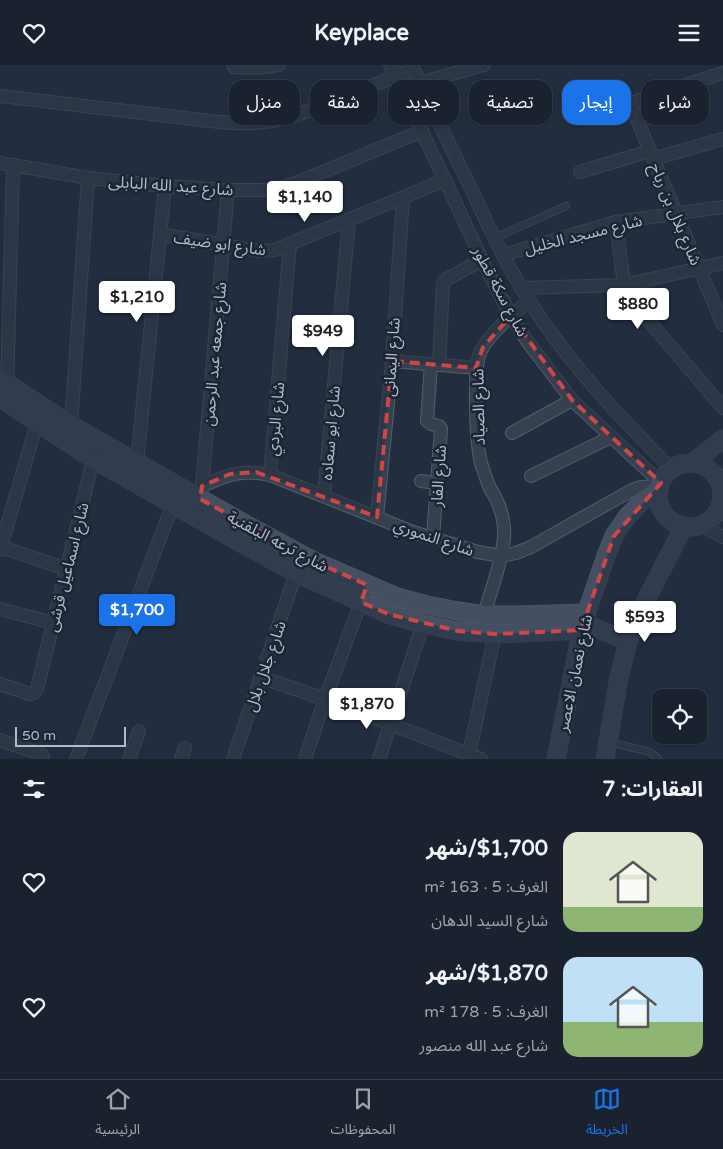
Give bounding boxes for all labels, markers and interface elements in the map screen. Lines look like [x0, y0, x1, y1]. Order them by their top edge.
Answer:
icon: heart [20, 19, 48, 47]
icon: menu [675, 19, 703, 47]
text: Keyplace [314, 20, 409, 46]
chip: منزل [229, 80, 300, 125]
chip: شقة [310, 80, 378, 125]
chip: جديد [388, 80, 459, 125]
chip: تصفية [469, 80, 552, 125]
chip: إيجار [562, 80, 631, 125]
chip: شراء [641, 80, 709, 125]
street label: شارع بلال بن رباح [643, 160, 706, 269]
street label: شارع عبد الله البابلى [108, 172, 234, 202]
pin: $1,140 [264, 181, 346, 223]
text: $1,140 [278, 187, 332, 207]
street label: شارع مسجد الخليل [522, 211, 645, 261]
street label: شارع ابو ضيف [172, 228, 267, 262]
street label: شارع سكة قطور [466, 242, 532, 341]
pin: $1,210 [96, 281, 178, 323]
street label: شارع جمعه عبد الرحمن [199, 281, 233, 427]
text: $1,210 [110, 287, 164, 307]
pin: $880 [608, 287, 668, 330]
text: $880 [618, 294, 658, 314]
pin: $949 [293, 315, 353, 357]
street label: شارع اليمانى [379, 317, 407, 397]
text: $949 [303, 321, 343, 341]
street label: شارع الصياد [468, 368, 492, 446]
street label: شارع البردي [263, 381, 291, 457]
street label: شارع ابو سعاده [317, 385, 347, 481]
street label: شارع الفار [427, 445, 453, 509]
street label: شارع اسماعيل قرشى [42, 500, 96, 635]
street label: شارع ترعه البلقنية [223, 507, 331, 579]
street label: شارع النموري [390, 515, 476, 563]
pin: $1,700 [96, 593, 178, 636]
text: $1,700 [110, 600, 164, 620]
pin: $593 [615, 601, 675, 643]
text: $593 [625, 607, 665, 627]
street label: شارع نعمان الاعصر [553, 613, 599, 735]
street label: شارع جلال بلال [241, 618, 293, 715]
pin: $1,870 [326, 687, 408, 730]
map controls [652, 689, 707, 744]
button: locate [652, 689, 707, 744]
text: $1,870 [340, 694, 394, 714]
scale bar [15, 724, 126, 747]
text: 50 m [22, 727, 56, 744]
icon: filters [20, 775, 48, 803]
text: العقارات: 7 [602, 777, 703, 802]
text: $1,700/شهر [426, 836, 548, 861]
icon: home [603, 852, 663, 912]
icon: heart [20, 868, 48, 896]
text: الغرف: 5 · 163 m² [424, 877, 548, 897]
text: شارع السيد الدهان [431, 911, 548, 931]
text: $1,870/شهر [426, 961, 548, 986]
icon: home [603, 977, 663, 1037]
icon: heart [20, 993, 48, 1021]
text: الغرف: 5 · 178 m² [424, 1002, 548, 1022]
text: شارع عبد الله منصور [419, 1036, 548, 1056]
tab: الرئيسية [95, 1085, 140, 1144]
tab: المحفوظات [331, 1085, 396, 1144]
tab: الخريطة [586, 1085, 628, 1144]

